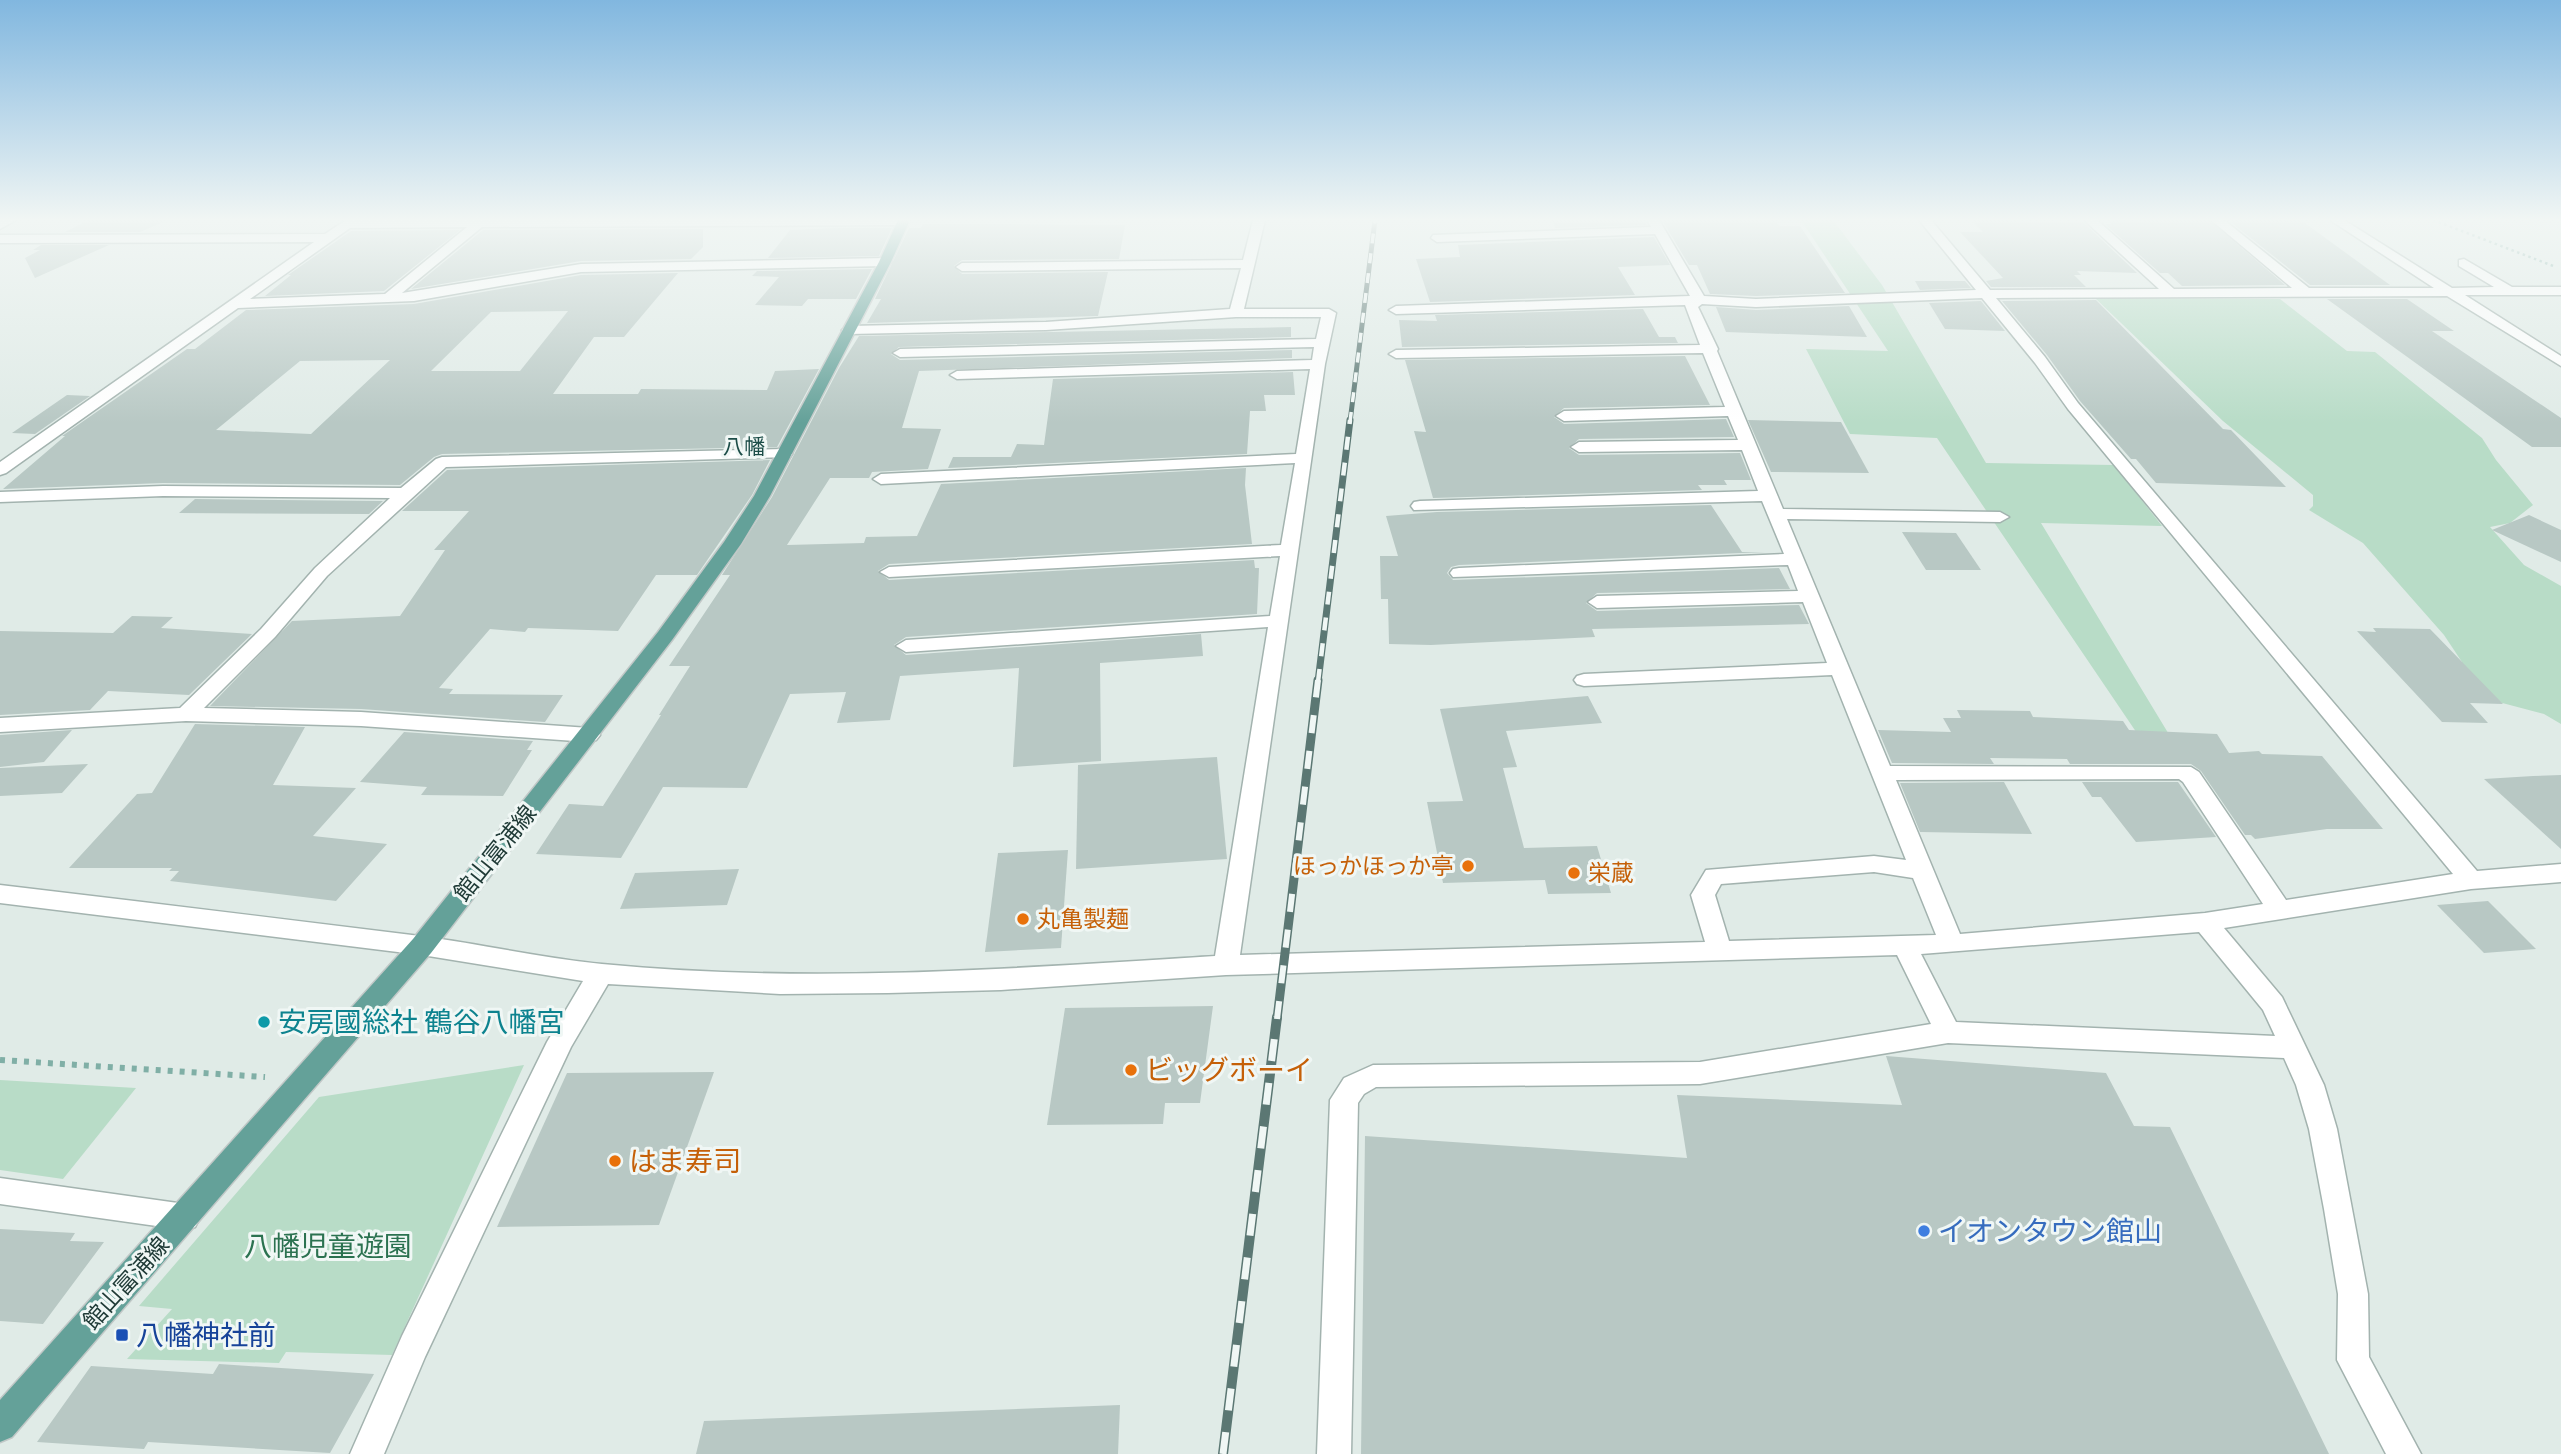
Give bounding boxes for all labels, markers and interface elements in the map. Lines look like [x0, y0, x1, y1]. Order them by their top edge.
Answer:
district label: 八幡 [723, 432, 765, 460]
street label: 館山富浦線 [446, 798, 542, 906]
place label: ほっかほっか亭 [1293, 850, 1454, 880]
place label: 栄蔵 [1588, 857, 1634, 887]
marker: ほっかほっか亭 [1460, 858, 1476, 874]
marker: 栄蔵 [1566, 865, 1582, 881]
place label: 丸亀製麺 [1037, 903, 1129, 933]
marker: 丸亀製麺 [1015, 911, 1031, 927]
place label: 安房國総社 鶴谷八幡宮 [278, 1003, 565, 1040]
marker: 安房國総社 鶴谷八幡宮 [256, 1014, 272, 1030]
place label: ビッグボーイ [1145, 1051, 1313, 1088]
marker: ビッグボーイ [1123, 1062, 1139, 1078]
place label: はま寿司 [629, 1142, 741, 1179]
marker: はま寿司 [607, 1153, 623, 1169]
place label: イオンタウン館山 [1938, 1212, 2162, 1249]
marker: イオンタウン館山 [1916, 1223, 1932, 1239]
park label: 八幡児童遊園 [244, 1227, 412, 1264]
street label: 館山富浦線 [76, 1230, 175, 1335]
place label: 八幡神社前 [136, 1316, 276, 1353]
marker: 八幡神社前 [114, 1327, 130, 1343]

